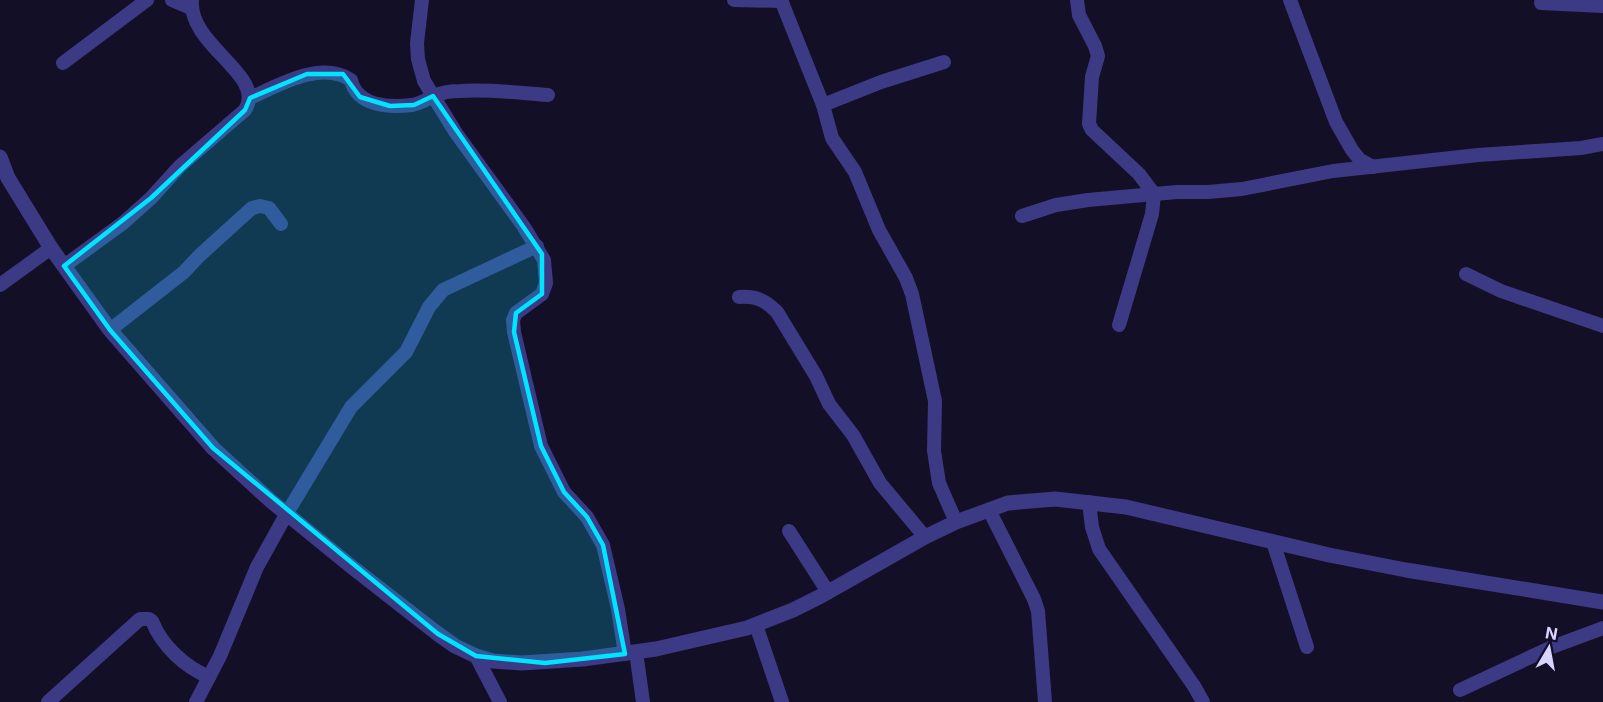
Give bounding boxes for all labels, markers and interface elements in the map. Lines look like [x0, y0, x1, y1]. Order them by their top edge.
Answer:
north arrow [1519, 618, 1579, 678]
text: N [1544, 622, 1559, 644]

